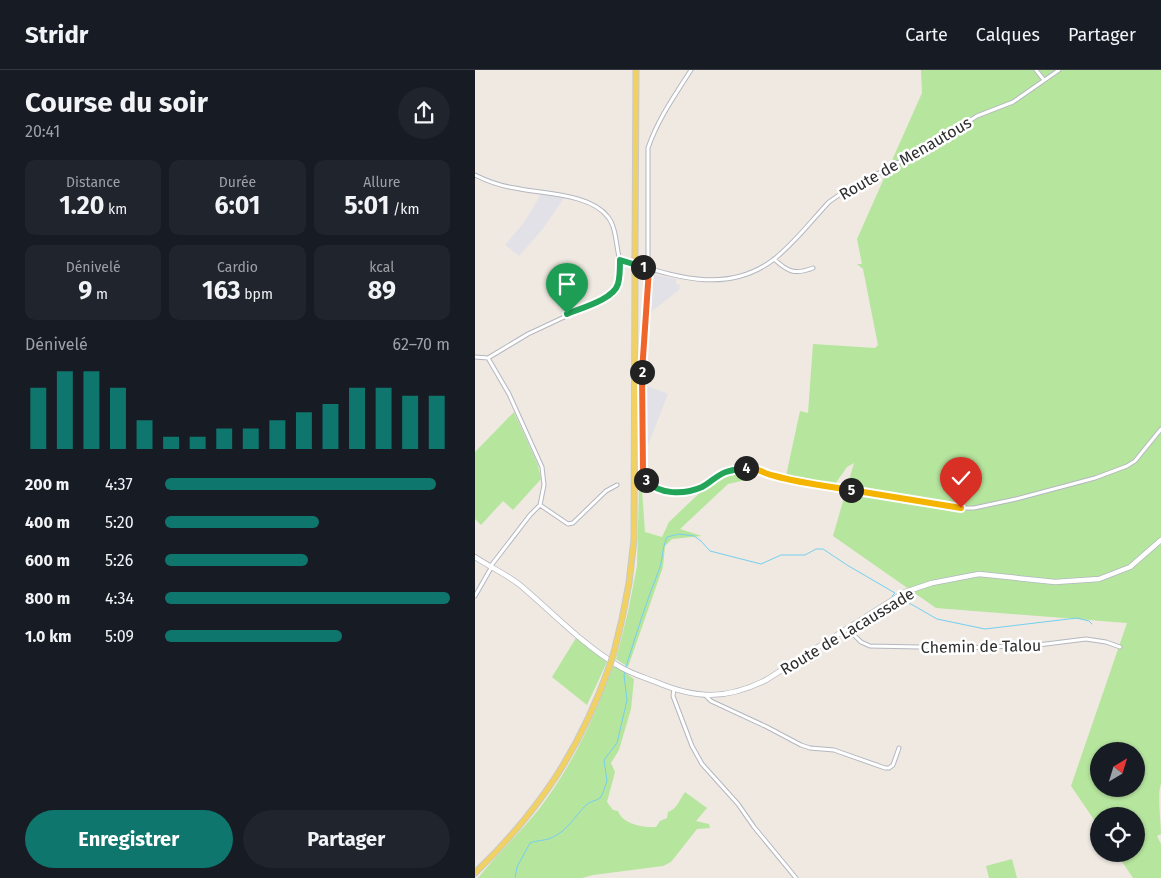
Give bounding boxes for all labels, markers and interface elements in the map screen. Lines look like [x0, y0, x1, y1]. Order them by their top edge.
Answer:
text: Stridr [25, 21, 88, 49]
text: Carte [905, 24, 948, 46]
text: Calques [976, 24, 1040, 46]
text: Partager [1068, 24, 1136, 46]
text: Course du soir [25, 86, 208, 119]
button: share [398, 87, 450, 139]
street label: Route de Menautous [836, 113, 975, 204]
text: 20:41 [25, 122, 60, 141]
text: Distance [66, 174, 120, 191]
text: Durée [219, 174, 256, 191]
text: Allure [363, 174, 400, 191]
text: 1.20 [59, 191, 104, 221]
text: 6:01 [215, 191, 260, 221]
text: 5:01 [344, 191, 389, 221]
text: km [104, 201, 127, 218]
text: /km [389, 201, 419, 218]
pin: 1 [631, 254, 655, 280]
text: Dénivelé [66, 259, 121, 276]
text: Cardio [217, 259, 258, 276]
text: kcal [369, 259, 394, 276]
text: 1 [640, 259, 647, 276]
pin [546, 263, 588, 314]
icon: arrive [553, 270, 581, 298]
text: 9 [78, 276, 92, 306]
text: 163 [202, 276, 241, 306]
text: 89 [368, 276, 396, 306]
text: m [92, 286, 108, 303]
text: bpm [241, 286, 273, 303]
text: Dénivelé [25, 335, 88, 354]
text: 62–70 m [393, 335, 450, 354]
pin: 2 [629, 360, 655, 384]
text: 2 [639, 364, 646, 381]
pin: 4 [733, 456, 759, 480]
pin [940, 457, 982, 508]
text: 4 [743, 460, 750, 477]
icon: check [947, 464, 975, 492]
pin: 3 [633, 468, 659, 492]
text: 3 [643, 472, 650, 489]
text: 200 m [25, 475, 69, 494]
text: 4:37 [105, 475, 133, 494]
pin: 5 [839, 478, 863, 502]
text: 5 [848, 482, 855, 499]
text: 400 m [25, 513, 70, 532]
text: 5:20 [105, 513, 134, 532]
text: 600 m [25, 551, 70, 570]
text: 5:26 [105, 551, 133, 570]
street label: Route de Lacaussade [777, 584, 918, 679]
text: 800 m [25, 589, 70, 608]
text: 4:34 [105, 589, 134, 608]
text: 1.0 km [25, 627, 72, 646]
text: 5:09 [105, 627, 134, 646]
street label: Chemin de Talou [921, 636, 1041, 657]
north arrow [1090, 742, 1145, 798]
map controls [1090, 742, 1145, 862]
button: locate [1090, 807, 1145, 862]
button: Enregistrer [25, 810, 233, 868]
button: Partager [243, 810, 450, 868]

